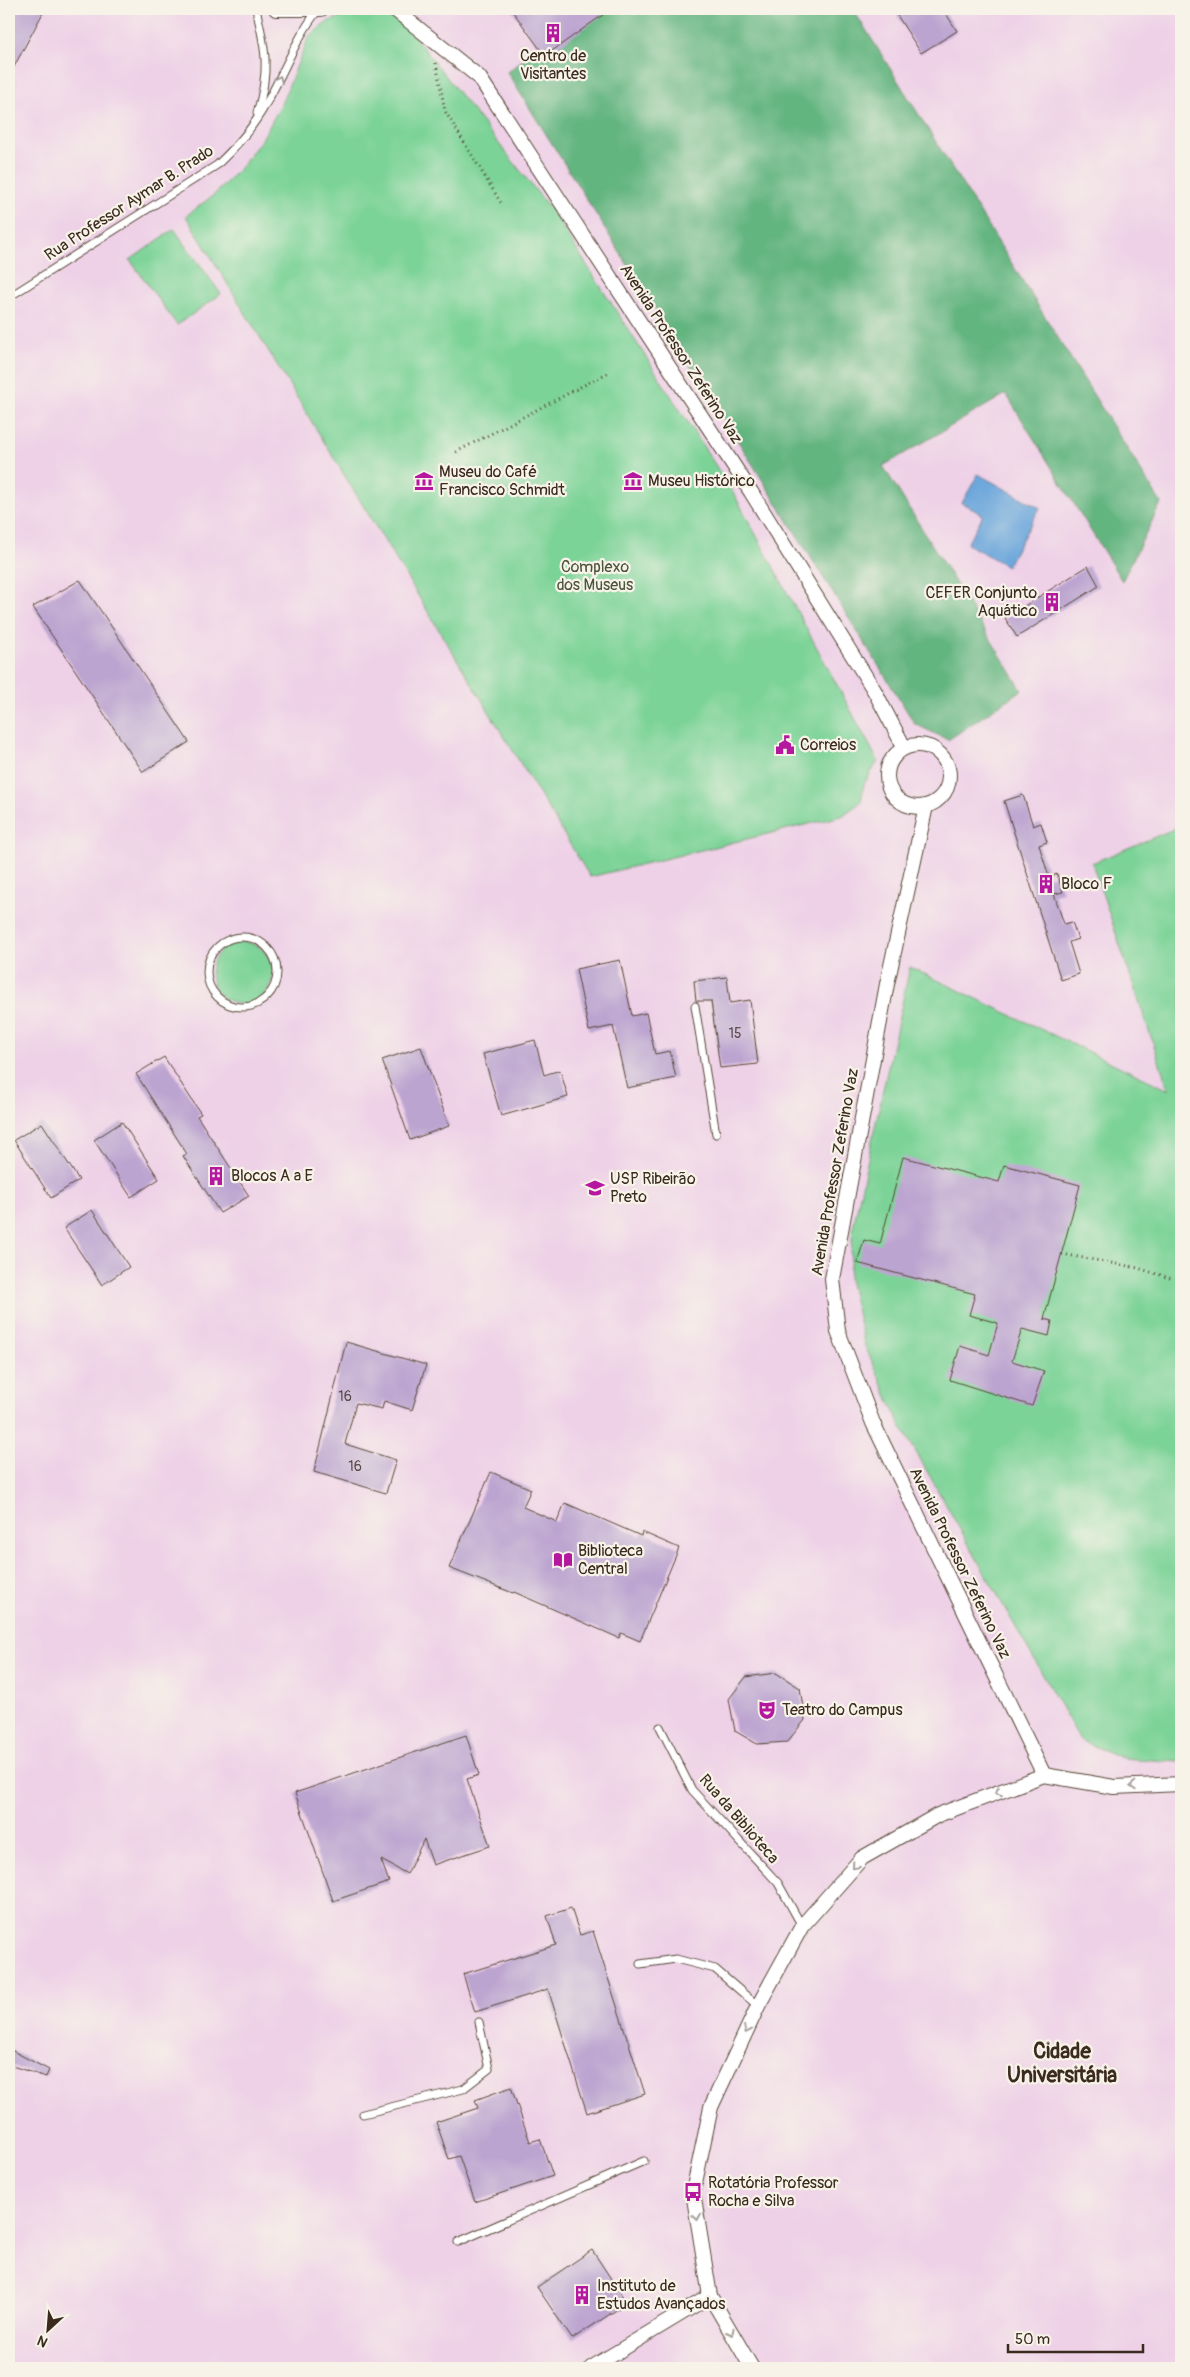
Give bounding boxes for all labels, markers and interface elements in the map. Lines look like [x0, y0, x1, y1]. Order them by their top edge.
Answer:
building icon: Centro de Visitantes [542, 22, 564, 44]
place label: Centro de Visitantes [520, 46, 586, 84]
one-way arrow [272, 75, 283, 84]
street label: Rua Professor Aymar B. Prado [41, 141, 218, 265]
street label: Avenida Professor Zeferino Vaz [615, 260, 747, 448]
place label: Museu do Café Francisco Schmidt [439, 462, 566, 500]
museum icon: Museu do Café Francisco Schmidt [413, 470, 435, 492]
museum icon: Museu Histórico [622, 470, 644, 492]
place label: Museu Histórico [648, 471, 755, 491]
park label: Complexo dos Museus [557, 557, 633, 595]
place label: CEFER Conjunto Aquático [925, 583, 1037, 621]
building icon: CEFER Conjunto Aquático [1041, 591, 1063, 613]
public building icon: Correios [774, 734, 796, 756]
place label: Correios [800, 735, 856, 755]
building icon: Bloco F [1035, 873, 1057, 895]
place label: Bloco F [1061, 874, 1113, 894]
house number: 15 [728, 1025, 742, 1042]
street label: Avenida Professor Zeferino Vaz [807, 1067, 863, 1277]
building icon: Blocos A a E [205, 1165, 227, 1187]
place label: Blocos A a E [231, 1166, 313, 1186]
place label: USP Ribeirão Preto [610, 1169, 696, 1207]
school or university icon: USP Ribeirão Preto [584, 1177, 606, 1199]
house number: 16 [338, 1388, 352, 1405]
house number: 16 [348, 1458, 362, 1475]
street label: Avenida Professor Zeferino Vaz [905, 1464, 1015, 1662]
place label: Biblioteca Central [578, 1541, 643, 1579]
library icon: Biblioteca Central [552, 1549, 574, 1571]
theatre icon: Teatro do Campus [756, 1699, 778, 1721]
place label: Teatro do Campus [782, 1700, 903, 1720]
street label: Rua da Biblioteca [695, 1770, 783, 1868]
one-way arrow [1128, 1781, 1136, 1792]
one-way arrow [994, 1786, 1003, 1796]
one-way arrow [851, 1860, 860, 1869]
one-way arrow [743, 2025, 753, 2034]
district label: Cidade Universitária [1007, 2038, 1117, 2089]
place label: Rotatória Professor Rocha e Silva [708, 2173, 839, 2211]
bus stop icon: Rotatória Professor Rocha e Silva [682, 2181, 704, 2203]
one-way arrow [692, 2213, 702, 2221]
place label: Instituto de Estudos Avançados [597, 2276, 725, 2314]
building icon: Instituto de Estudos Avançados [571, 2284, 593, 2306]
north arrow [22, 2304, 72, 2354]
scale bar [1008, 2322, 1142, 2354]
one-way arrow [724, 2327, 734, 2336]
text: 50 m [1015, 2330, 1050, 2349]
text: N [35, 2332, 51, 2351]

